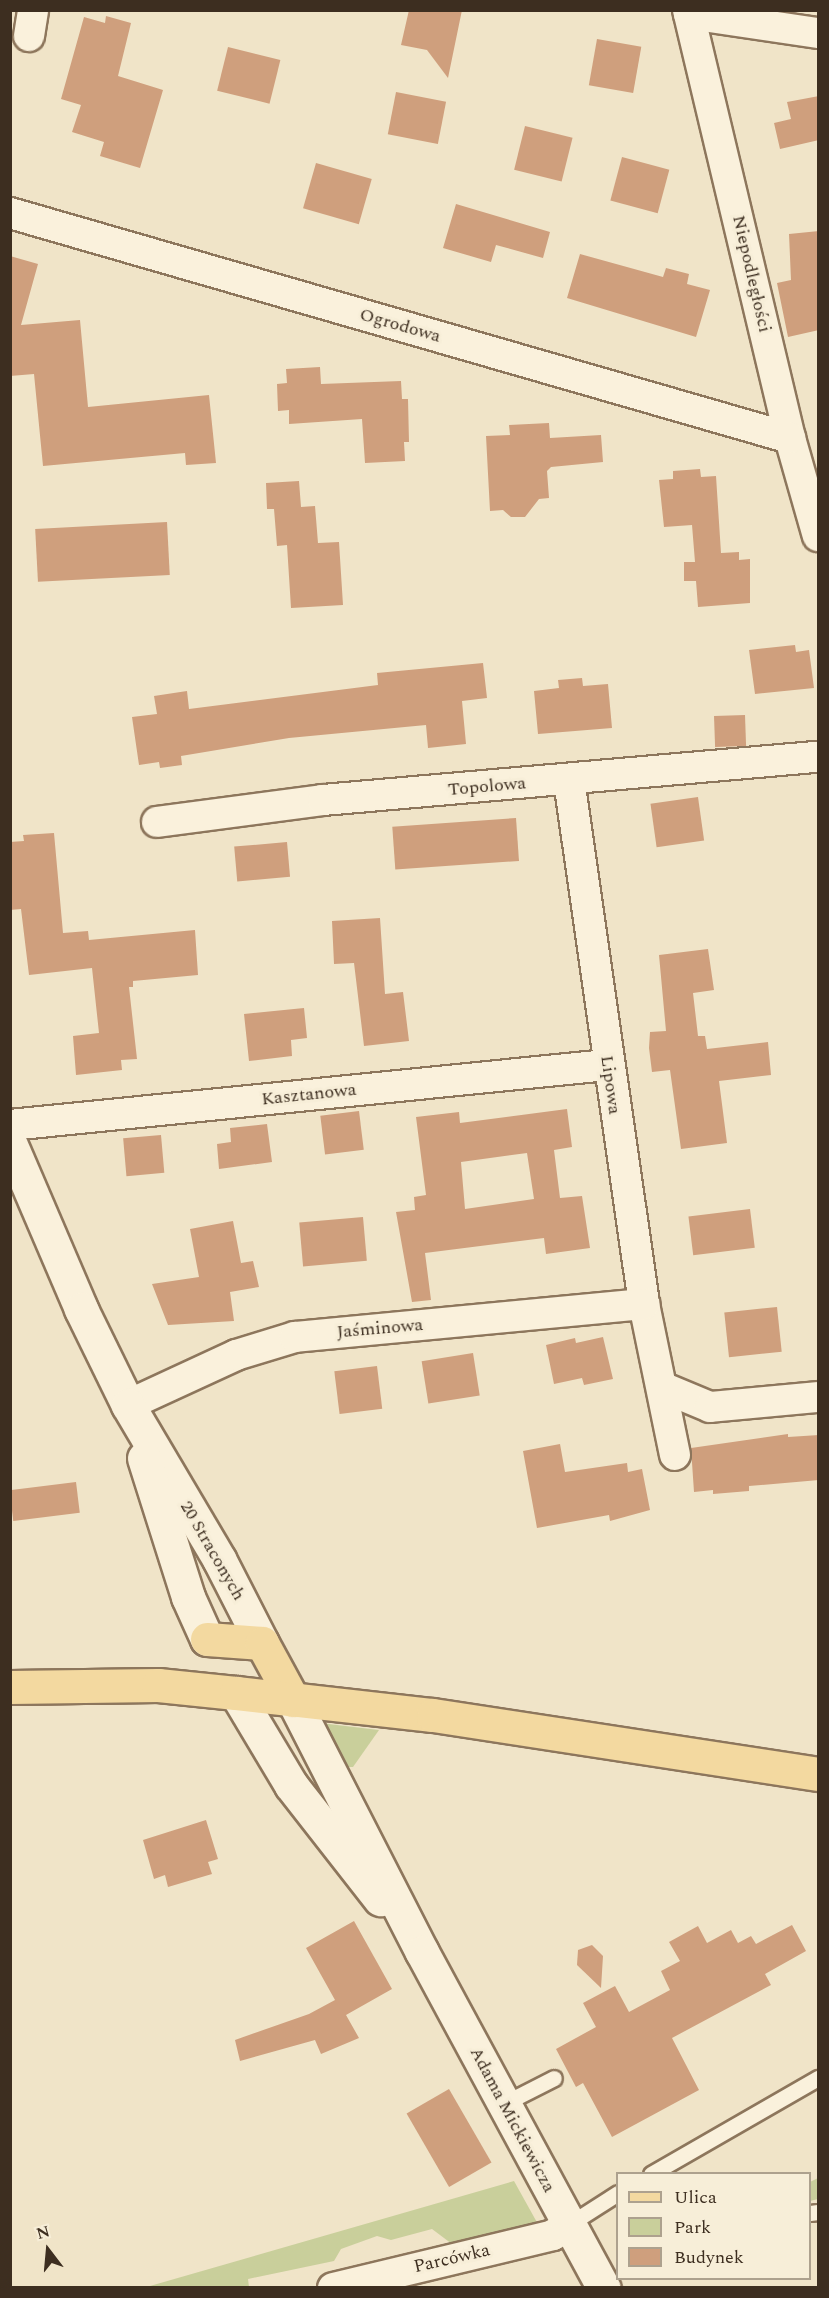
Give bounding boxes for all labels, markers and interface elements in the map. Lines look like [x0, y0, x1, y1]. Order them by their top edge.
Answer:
street label: Niepodległości [727, 213, 775, 335]
street label: Ogrodowa [357, 304, 443, 348]
street label: Topolowa [447, 773, 527, 801]
street label: Lipowa [595, 1054, 625, 1116]
street label: Kasztanowa [260, 1079, 358, 1111]
street label: Jaśminowa [336, 1314, 424, 1344]
street label: 20 Straconych [175, 1497, 249, 1605]
street label: Adama Mickiewicza [465, 2044, 559, 2196]
legend [616, 2172, 811, 2280]
text: Ulica [674, 2184, 717, 2211]
text: Park [674, 2214, 711, 2241]
text: N [33, 2219, 53, 2246]
north arrow [18, 2220, 78, 2280]
street label: Parcówka [412, 2240, 492, 2278]
text: Budynek [674, 2244, 744, 2271]

